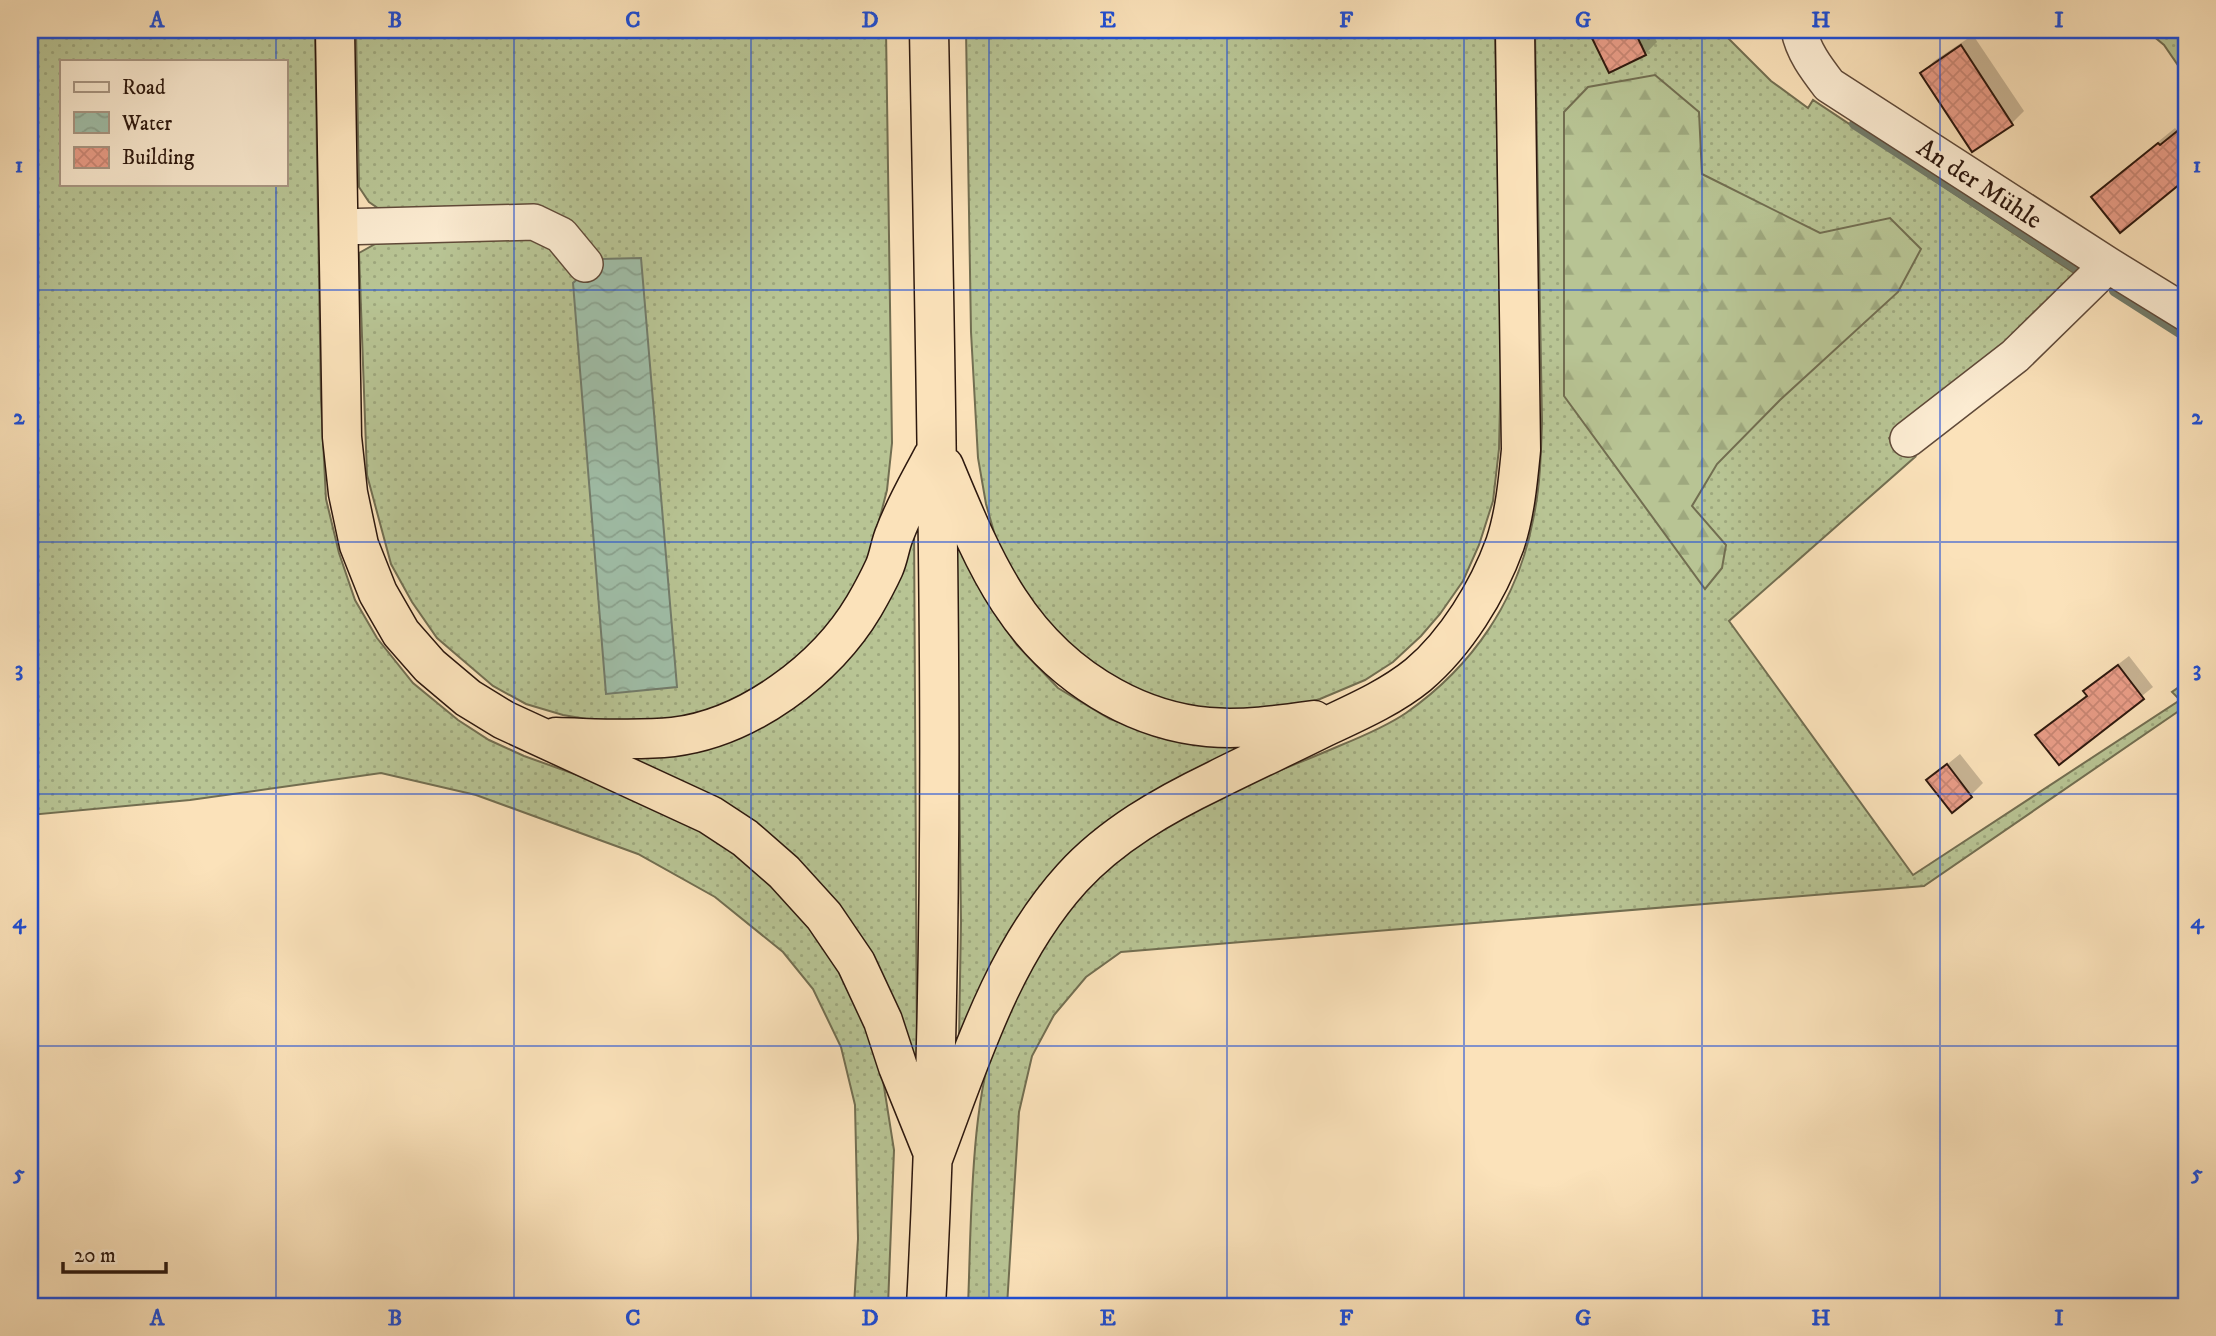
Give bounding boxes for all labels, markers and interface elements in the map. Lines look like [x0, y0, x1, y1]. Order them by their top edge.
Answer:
text: A [149, 6, 166, 35]
text: B [388, 6, 402, 35]
text: C [625, 6, 641, 35]
text: D [861, 6, 879, 35]
text: E [1100, 6, 1116, 35]
text: F [1339, 6, 1354, 35]
text: G [1575, 6, 1591, 35]
text: H [1811, 6, 1831, 35]
text: I [2054, 6, 2064, 35]
legend [60, 60, 287, 186]
text: Road [122, 75, 166, 101]
text: Water [121, 111, 172, 137]
street label: An der Mühle [1910, 132, 2048, 237]
text: Building [122, 145, 195, 171]
text: 1 [15, 151, 23, 180]
text: 1 [2193, 151, 2201, 180]
text: 2 [13, 403, 25, 432]
text: 2 [2191, 403, 2203, 432]
text: 3 [15, 655, 23, 684]
text: 3 [2193, 655, 2201, 684]
text: 4 [12, 907, 27, 936]
text: 4 [2190, 907, 2205, 936]
text: 5 [12, 1159, 25, 1188]
text: 5 [2190, 1159, 2203, 1188]
scale bar [63, 1231, 166, 1275]
text: 20 m [74, 1243, 116, 1269]
text: A [149, 1304, 166, 1333]
text: B [388, 1304, 402, 1333]
text: C [625, 1304, 641, 1333]
text: D [861, 1304, 879, 1333]
text: E [1100, 1304, 1116, 1333]
text: F [1339, 1304, 1354, 1333]
text: G [1575, 1304, 1591, 1333]
text: H [1811, 1304, 1831, 1333]
text: I [2054, 1304, 2064, 1333]

